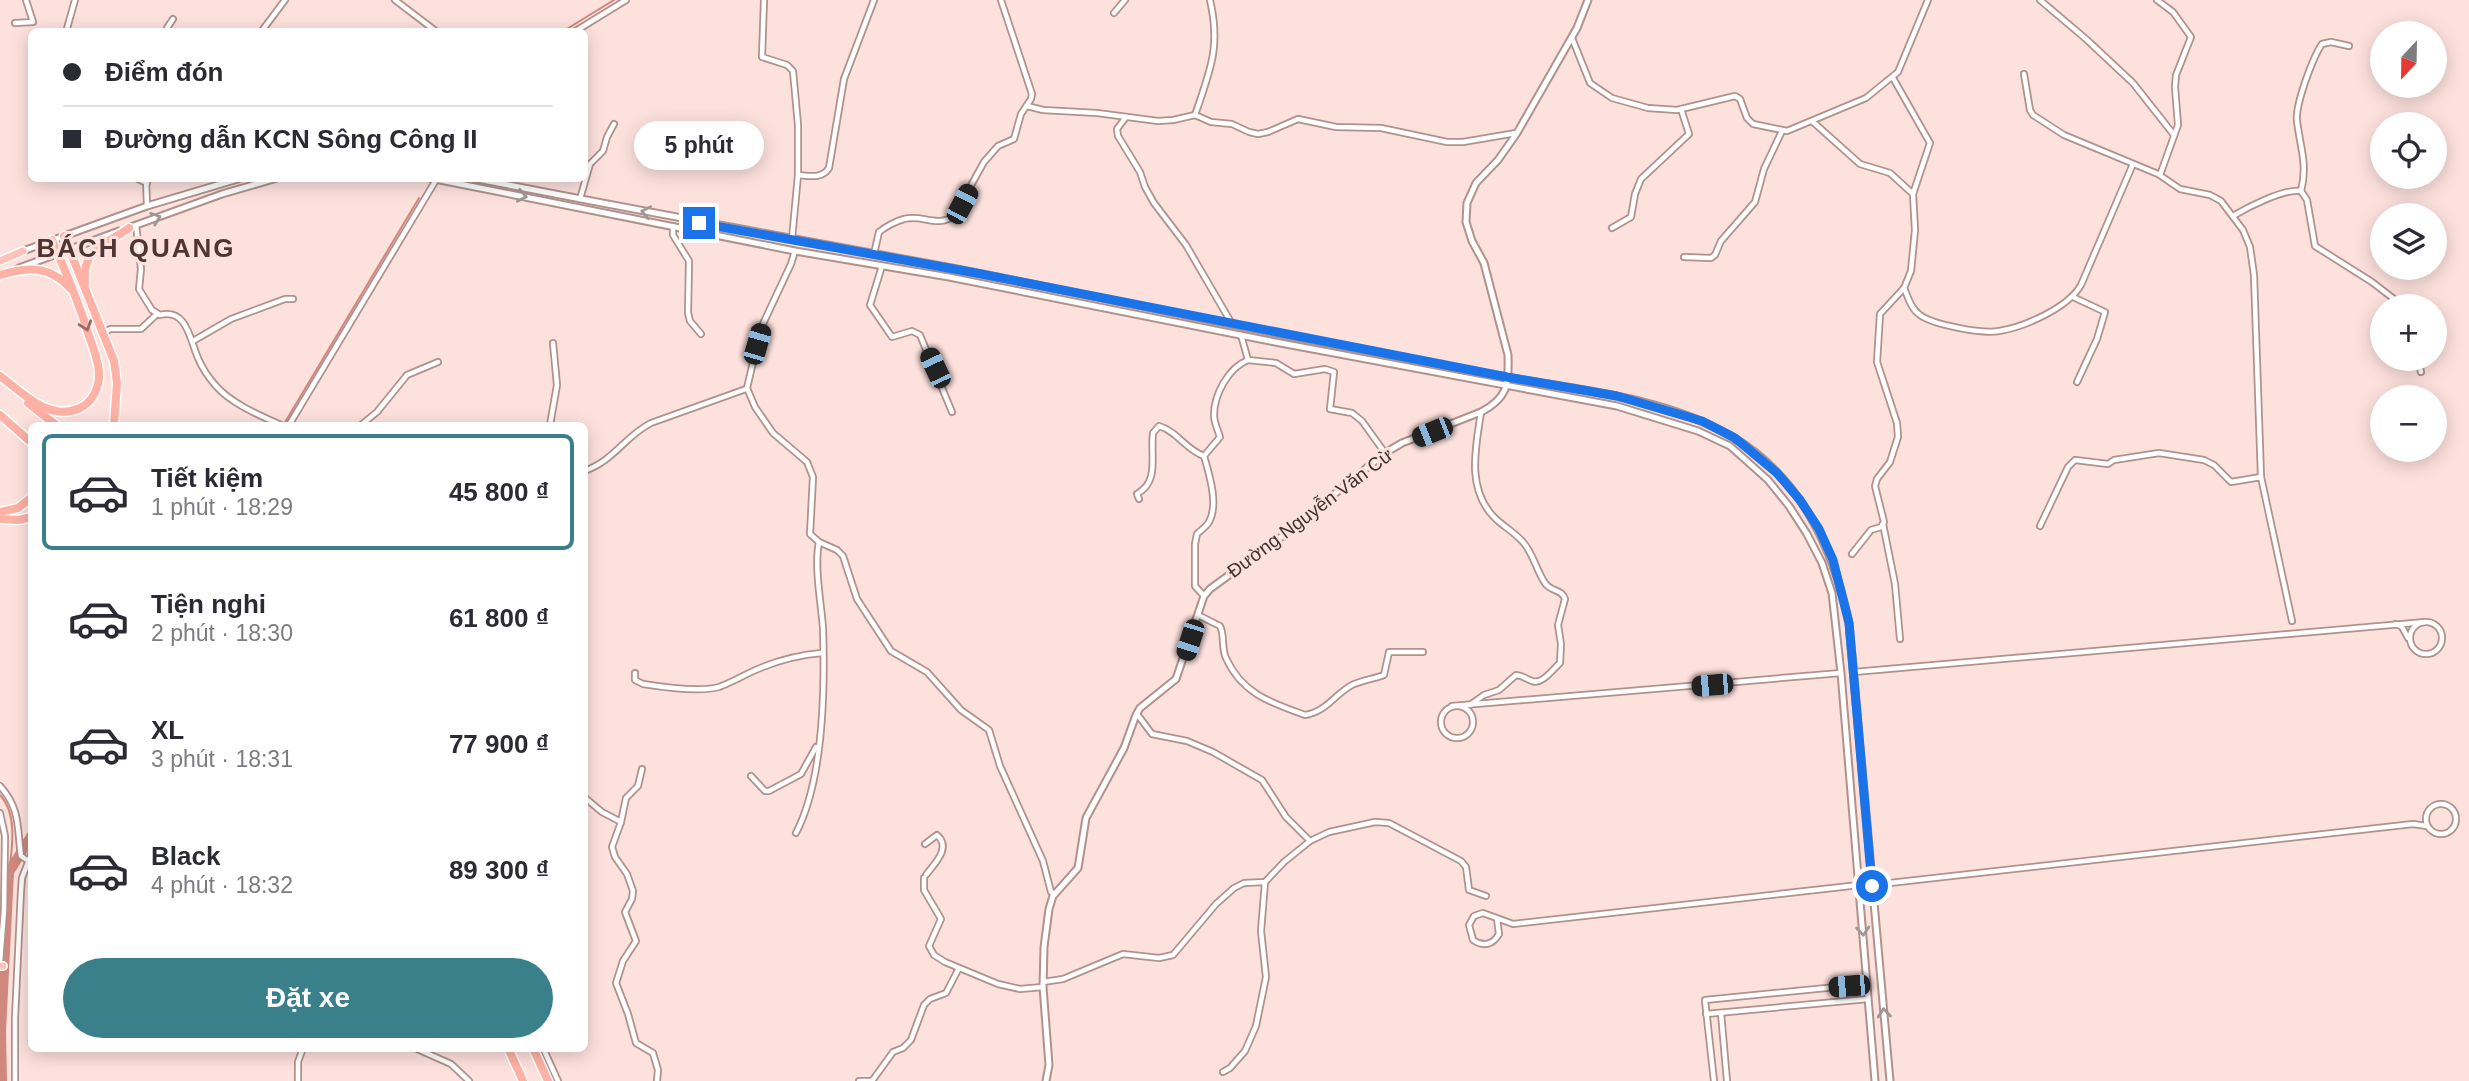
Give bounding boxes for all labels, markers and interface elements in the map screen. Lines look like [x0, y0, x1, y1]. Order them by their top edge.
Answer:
north arrow [2370, 21, 2446, 98]
map controls [2370, 21, 2447, 462]
text: Điểm đón [105, 57, 223, 87]
button: locate [2370, 112, 2447, 189]
callout: 5 phút [634, 122, 764, 170]
text: Đường dẫn KCN Sông Công II [105, 124, 477, 154]
text: 5 phút [665, 132, 734, 158]
car [943, 181, 982, 227]
one-way arrow [515, 188, 527, 203]
button: layers [2370, 203, 2447, 280]
one-way arrow [640, 206, 652, 221]
route end [683, 207, 715, 239]
one-way arrow [150, 212, 162, 226]
district label: BÁCH QUANG [36, 233, 236, 263]
button: + [2370, 294, 2447, 371]
one-way arrow [78, 320, 93, 332]
car [742, 321, 773, 367]
car [917, 345, 954, 391]
button: − [2370, 385, 2447, 462]
car [1409, 414, 1456, 450]
street label: Đường Nguyễn Văn Cừ [1223, 444, 1397, 582]
icon: car [67, 461, 130, 524]
text: Tiết kiệm [151, 463, 263, 493]
text: 45 800 ₫ [449, 477, 549, 507]
text: 1 phút · 18:29 [151, 494, 293, 520]
icon: car [67, 587, 130, 650]
text: Tiện nghi [151, 589, 266, 619]
text: 61 800 ₫ [449, 603, 549, 633]
car [1174, 617, 1207, 663]
text: 2 phút · 18:30 [151, 620, 293, 646]
car [1691, 673, 1734, 697]
icon: car [67, 713, 130, 776]
text: XL [151, 715, 184, 745]
text: 77 900 ₫ [449, 729, 549, 759]
text: 3 phút · 18:31 [151, 746, 293, 772]
icon: car [67, 839, 130, 902]
text: Black [151, 841, 220, 871]
text: 89 300 ₫ [449, 855, 549, 885]
route start [1856, 870, 1888, 902]
text: 4 phút · 18:32 [151, 872, 293, 898]
one-way arrow [1855, 926, 1870, 937]
button: Đặt xe [63, 958, 553, 1038]
car [1828, 974, 1871, 998]
one-way arrow [1877, 1007, 1892, 1018]

